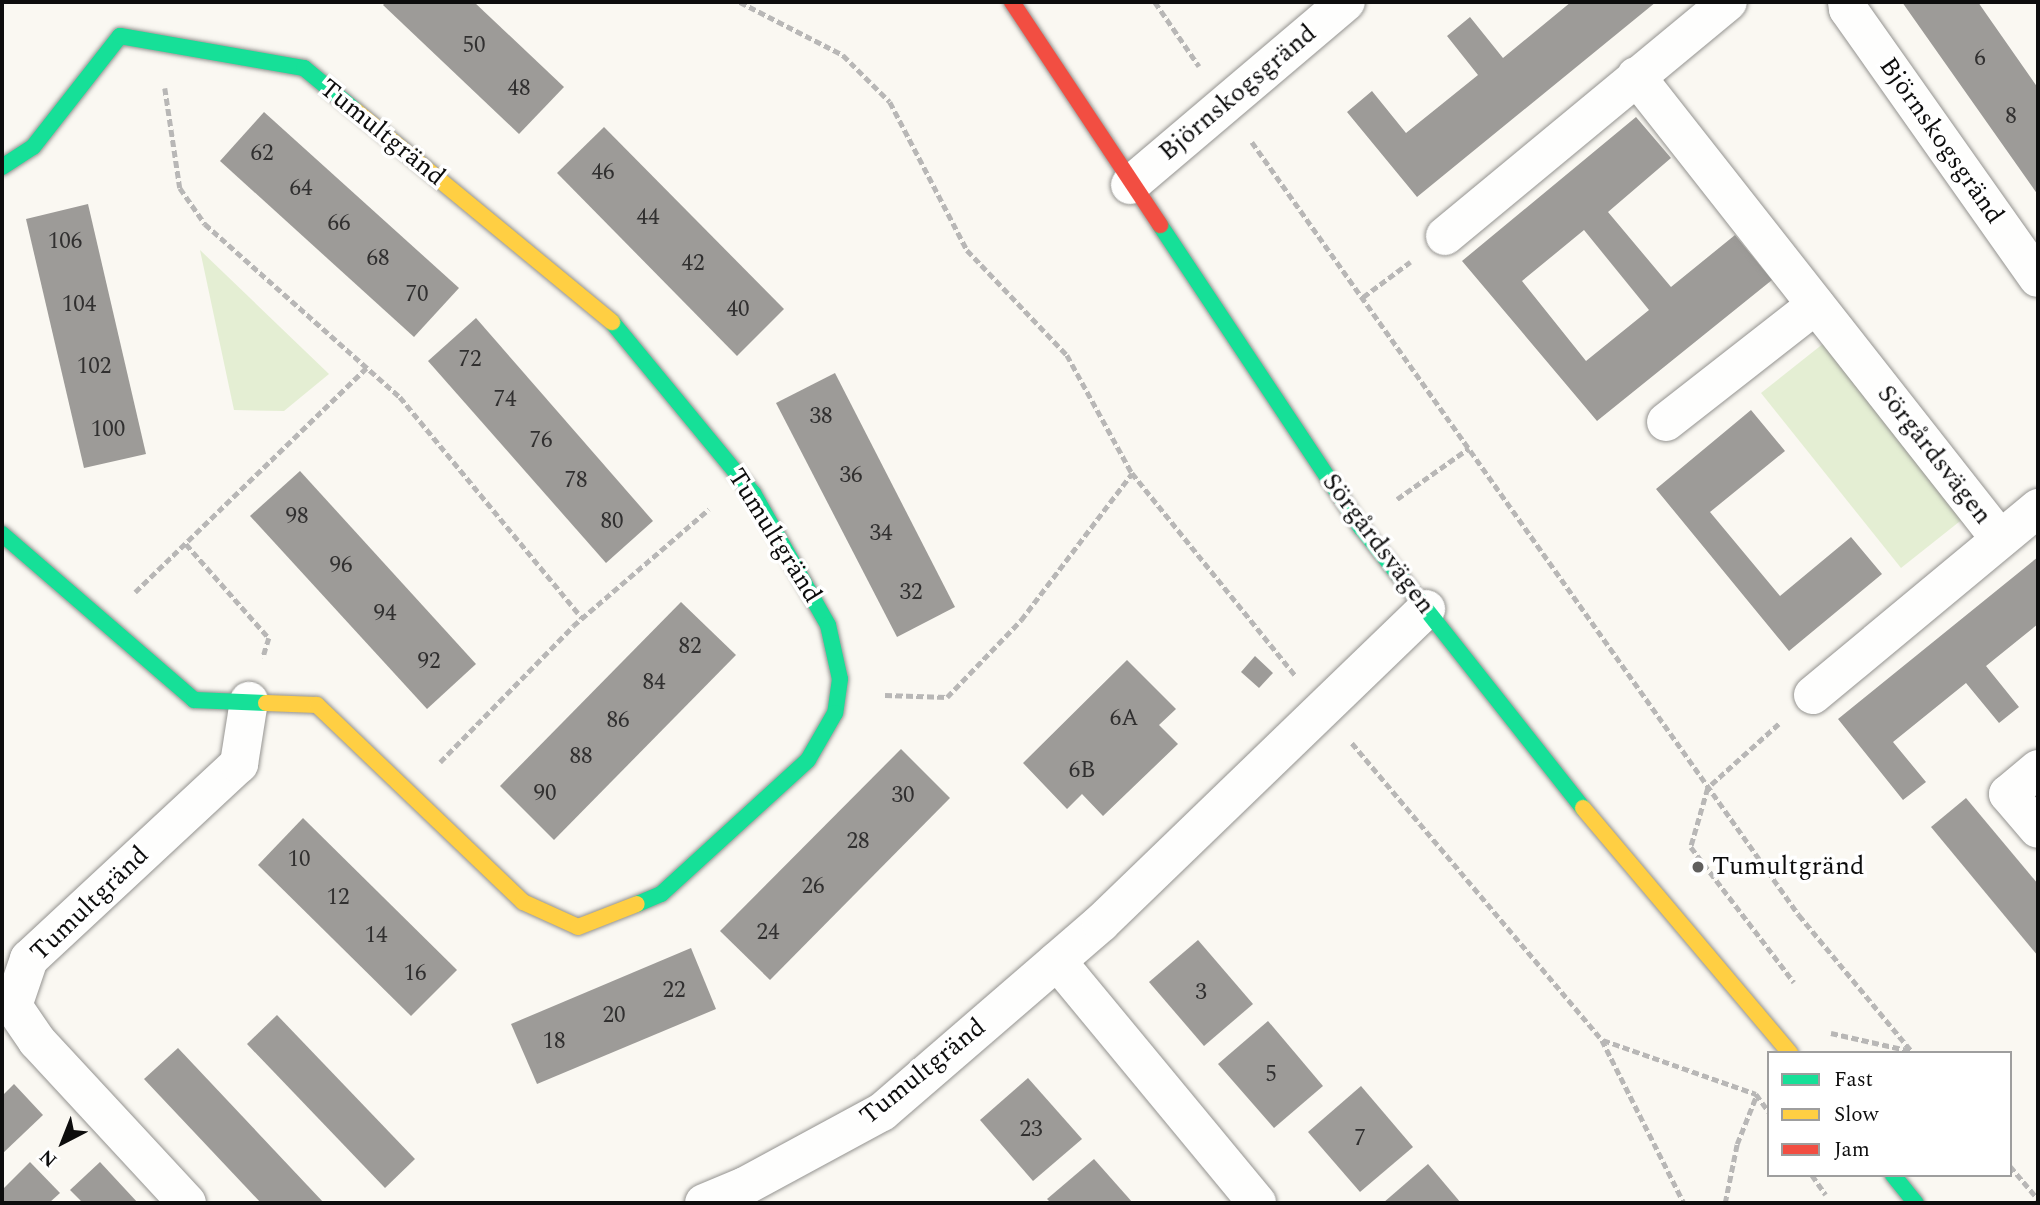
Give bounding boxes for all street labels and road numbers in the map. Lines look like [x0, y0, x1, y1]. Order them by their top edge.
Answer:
street label: Björnskogsgränd [1153, 18, 1323, 168]
street label: Björnskogsgränd [1872, 52, 2010, 230]
street label: Tumultgränd [313, 73, 451, 193]
street label: Sörgårdsvägen [1870, 379, 1998, 531]
street label: Tumultgränd [720, 463, 828, 609]
street label: Sörgårdsvägen [1315, 467, 1441, 621]
street label: Tumultgränd [24, 840, 156, 968]
street label: Tumultgränd [854, 1012, 992, 1132]

